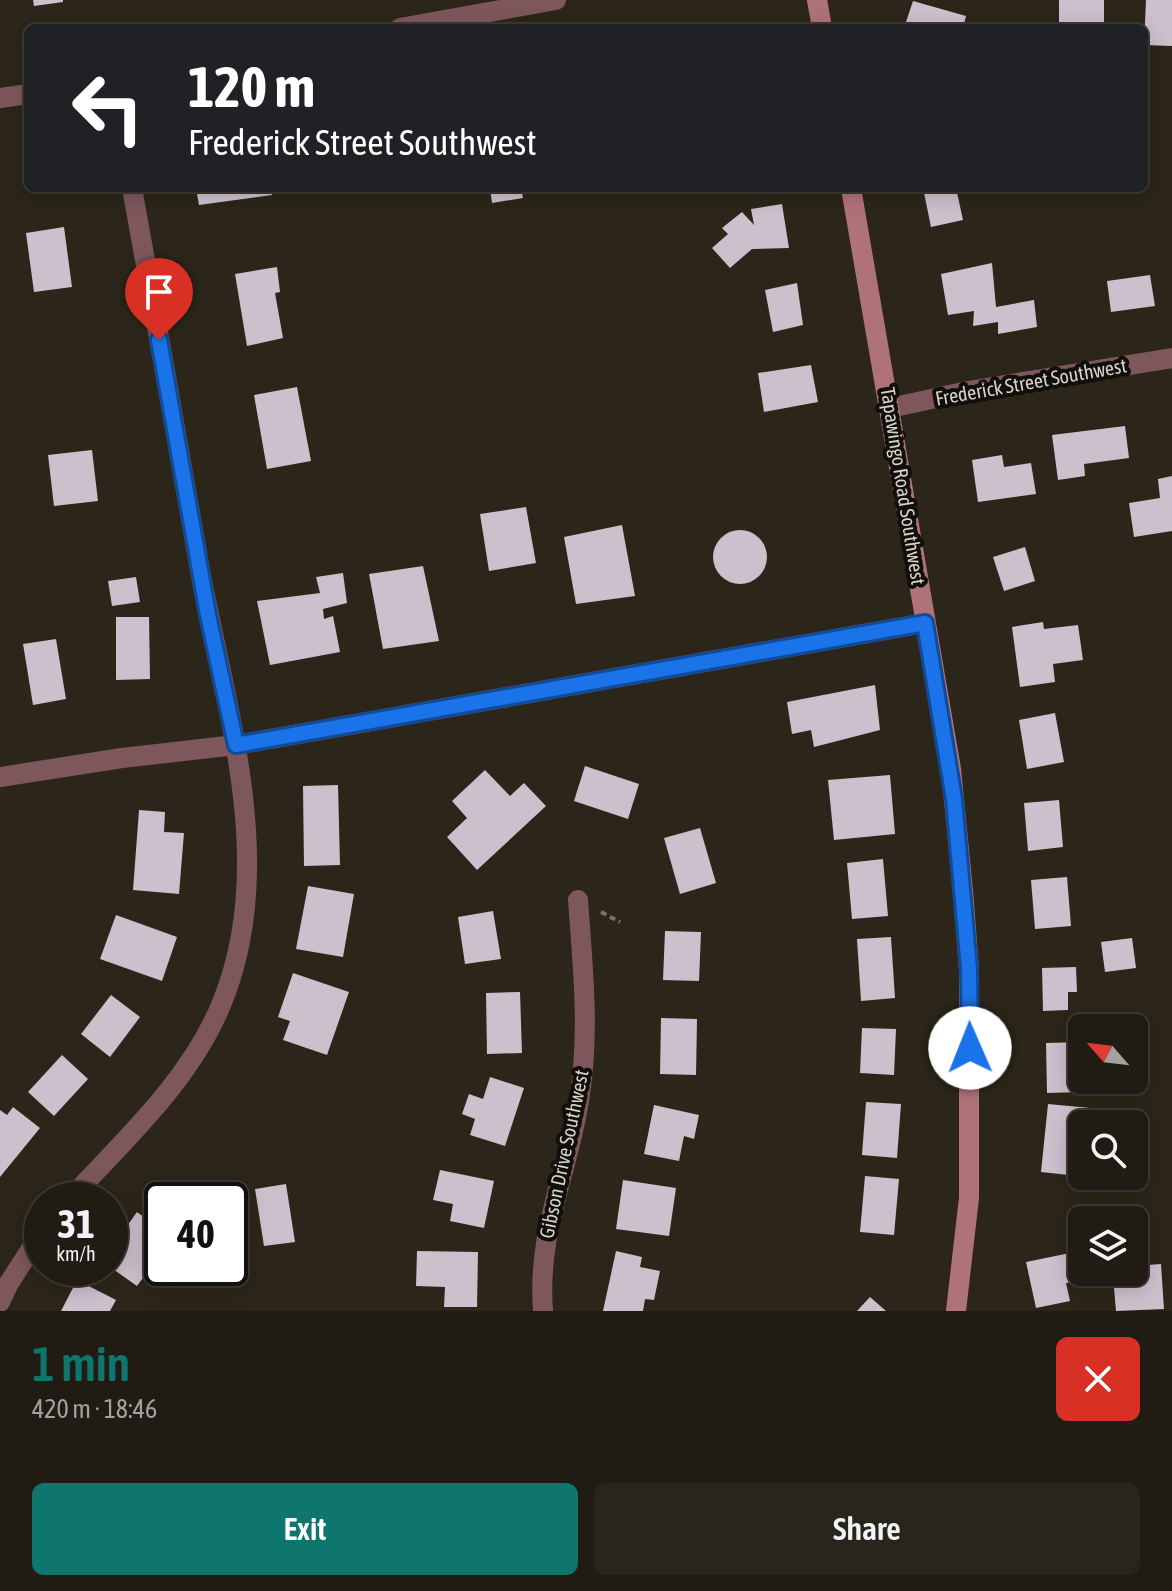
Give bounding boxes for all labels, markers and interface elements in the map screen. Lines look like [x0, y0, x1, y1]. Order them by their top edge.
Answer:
text: 120 m [188, 55, 315, 119]
icon: left [56, 56, 160, 160]
text: Frederick Street Southwest [188, 121, 537, 163]
pin [125, 258, 193, 340]
icon: arrive [137, 270, 181, 314]
street label: Frederick Street Southwest [934, 353, 1129, 410]
street label: Tapawingo Road Southwest [877, 386, 930, 586]
position arrow [928, 1006, 1012, 1090]
north arrow [1068, 1014, 1148, 1094]
map controls [1068, 1014, 1148, 1286]
street label: Gibson Drive Southwest [534, 1067, 593, 1240]
button: search [1068, 1110, 1148, 1190]
speed limit sign: 40 [144, 1182, 248, 1286]
text: 31 [57, 1201, 95, 1246]
button: layers [1068, 1206, 1148, 1286]
text: km/h [56, 1242, 96, 1265]
text: 1 min [32, 1336, 130, 1391]
button: close [1056, 1337, 1140, 1421]
text: 420 m · 18:46 [32, 1394, 157, 1424]
button: Exit [32, 1483, 578, 1575]
button: Share [594, 1483, 1140, 1575]

